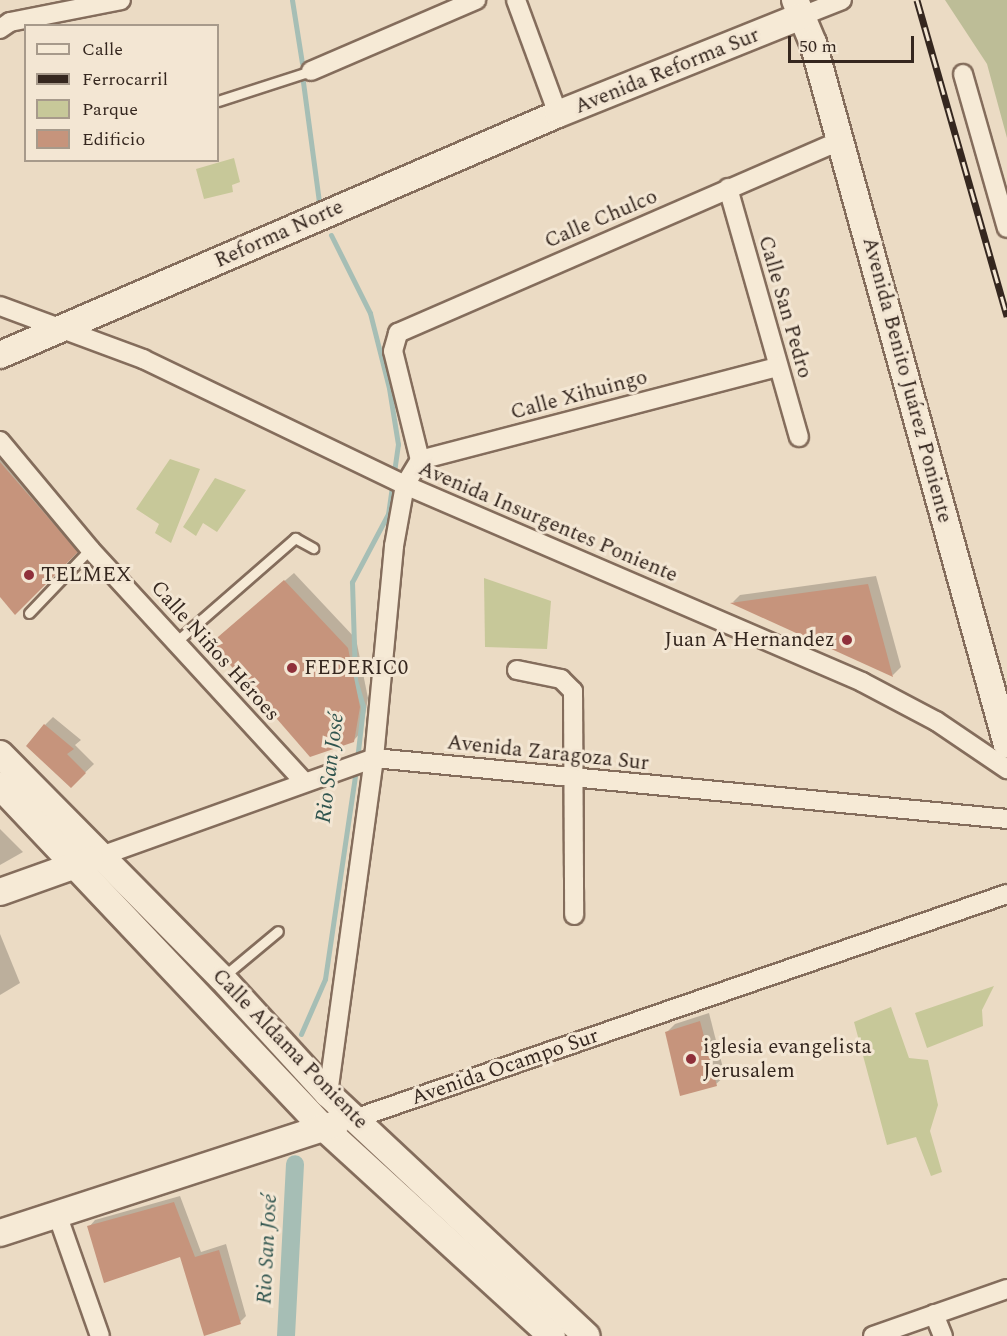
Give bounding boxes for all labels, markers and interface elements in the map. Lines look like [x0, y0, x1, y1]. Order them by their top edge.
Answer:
street label: Avenida Reforma Sur [571, 22, 763, 120]
legend [24, 24, 219, 162]
scale bar [791, 24, 917, 62]
text: 50 m [799, 33, 837, 60]
text: Calle [82, 36, 123, 63]
text: Ferrocarril [82, 66, 168, 93]
text: Parque [82, 96, 138, 123]
text: Edificio [82, 126, 145, 153]
street label: Calle Chulco [541, 184, 661, 254]
street label: Reforma Norte [211, 194, 347, 274]
street label: Calle San Pedro [753, 233, 817, 381]
street label: Avenida Benito Juárez Poniente [857, 234, 957, 526]
street label: Calle Xihuingo [508, 365, 650, 425]
street label: Avenida Insurgentes Poniente [415, 456, 681, 588]
place label: TELMEX [41, 562, 131, 588]
marker: TELMEX [22, 568, 36, 582]
street label: Calle Niños Héroes [145, 575, 285, 727]
place label: Juan A Hernandez [664, 627, 835, 653]
marker: Juan A Hernandez [840, 633, 854, 647]
place label: FEDERIC0 [304, 655, 408, 681]
marker: FEDERIC0 [285, 661, 299, 675]
water label: Rio San José [310, 711, 350, 825]
street label: Avenida Zaragoza Sur [446, 730, 650, 776]
street label: Calle Aldama Poniente [207, 964, 373, 1134]
street label: Avenida Ocampo Sur [408, 1023, 602, 1111]
place label: iglesia evangelista Jerusalem [703, 1034, 872, 1084]
marker: iglesia evangelista Jerusalem [684, 1052, 698, 1066]
water label: Rio San José [251, 1193, 283, 1305]

